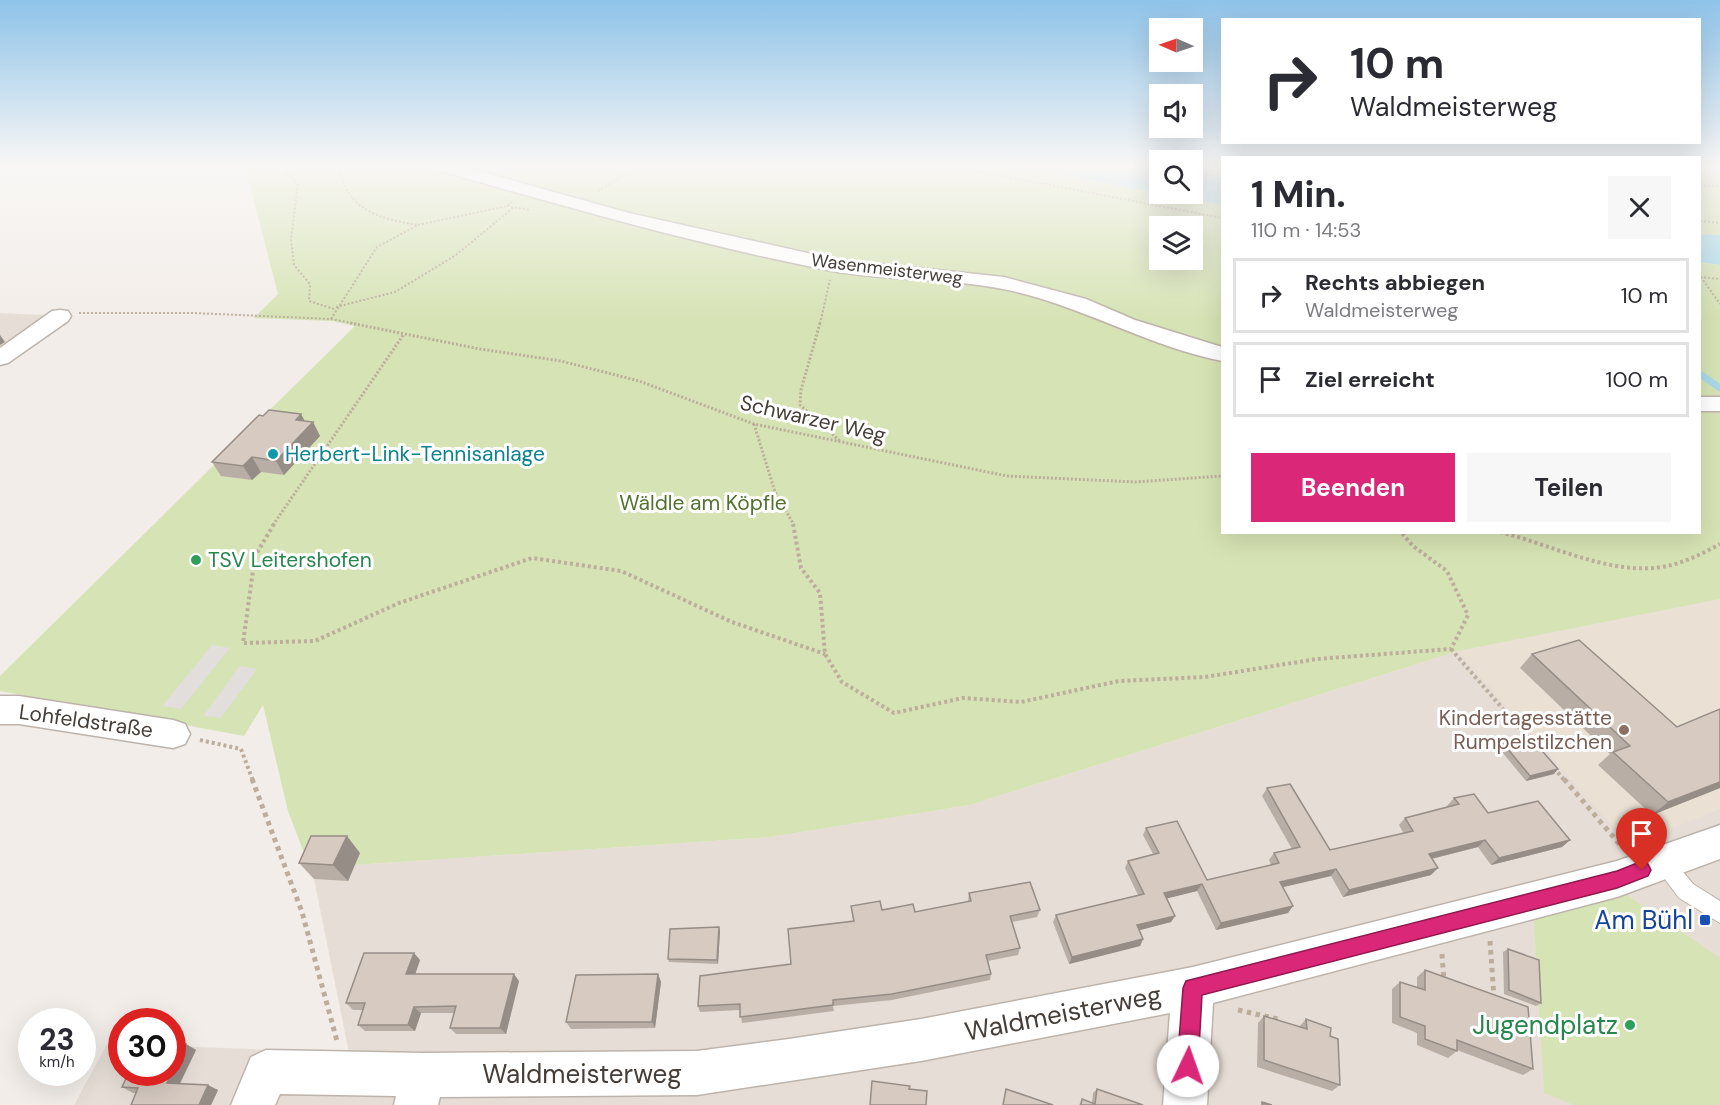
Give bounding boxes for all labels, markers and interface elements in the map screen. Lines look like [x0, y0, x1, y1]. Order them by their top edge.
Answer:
north arrow [1149, 18, 1203, 72]
map controls [1149, 18, 1203, 270]
text: 10 m [1350, 36, 1444, 91]
icon: right [1251, 42, 1329, 120]
button: sound [1149, 84, 1203, 138]
text: Waldmeisterweg [1350, 89, 1557, 124]
button: search [1149, 150, 1203, 204]
text: 1 Min. [1251, 171, 1346, 218]
button: close [1608, 176, 1671, 239]
button: layers [1149, 216, 1203, 270]
text: 110 m · 14:53 [1251, 217, 1361, 243]
street label: Wasenmeisterweg [810, 248, 964, 290]
text: Rechts abbiegen [1305, 268, 1485, 297]
icon: right [1254, 279, 1287, 312]
text: 10 m [1621, 281, 1668, 310]
text: Waldmeisterweg [1305, 297, 1459, 323]
icon: arrive [1254, 363, 1287, 396]
text: Ziel erreicht [1305, 365, 1435, 394]
text: 100 m [1606, 365, 1668, 394]
street label: Schwarzer Weg [737, 389, 889, 449]
place label: Herbert-Link-Tennisanlage [285, 440, 545, 468]
marker: Herbert-Link-Tennisanlage [266, 447, 280, 461]
button: Beenden [1251, 453, 1455, 522]
button: Teilen [1467, 453, 1671, 522]
park label: Wäldle am Köpfle [619, 489, 787, 517]
place label: TSV Leitershofen [208, 546, 372, 574]
marker: TSV Leitershofen [189, 553, 203, 567]
street label: Lohfeldstraße [17, 698, 155, 744]
place label: Kindertagesstätte Rumpelstilzchen [1439, 704, 1612, 756]
marker: Kindertagesstätte Rumpelstilzchen [1617, 723, 1631, 737]
pin [1616, 808, 1667, 870]
icon: arrive [1625, 817, 1658, 850]
place label: Am Bühl [1594, 903, 1693, 937]
marker: Am Bühl [1698, 913, 1712, 927]
street label: Waldmeisterweg [962, 977, 1164, 1049]
speed limit sign: 30 [108, 1008, 186, 1086]
place label: Jugendplatz [1472, 1008, 1618, 1042]
marker: Jugendplatz [1623, 1018, 1637, 1032]
text: 23 [39, 1020, 75, 1059]
position arrow [1156, 1034, 1220, 1098]
text: km/h [39, 1052, 75, 1072]
street label: Waldmeisterweg [482, 1057, 682, 1091]

